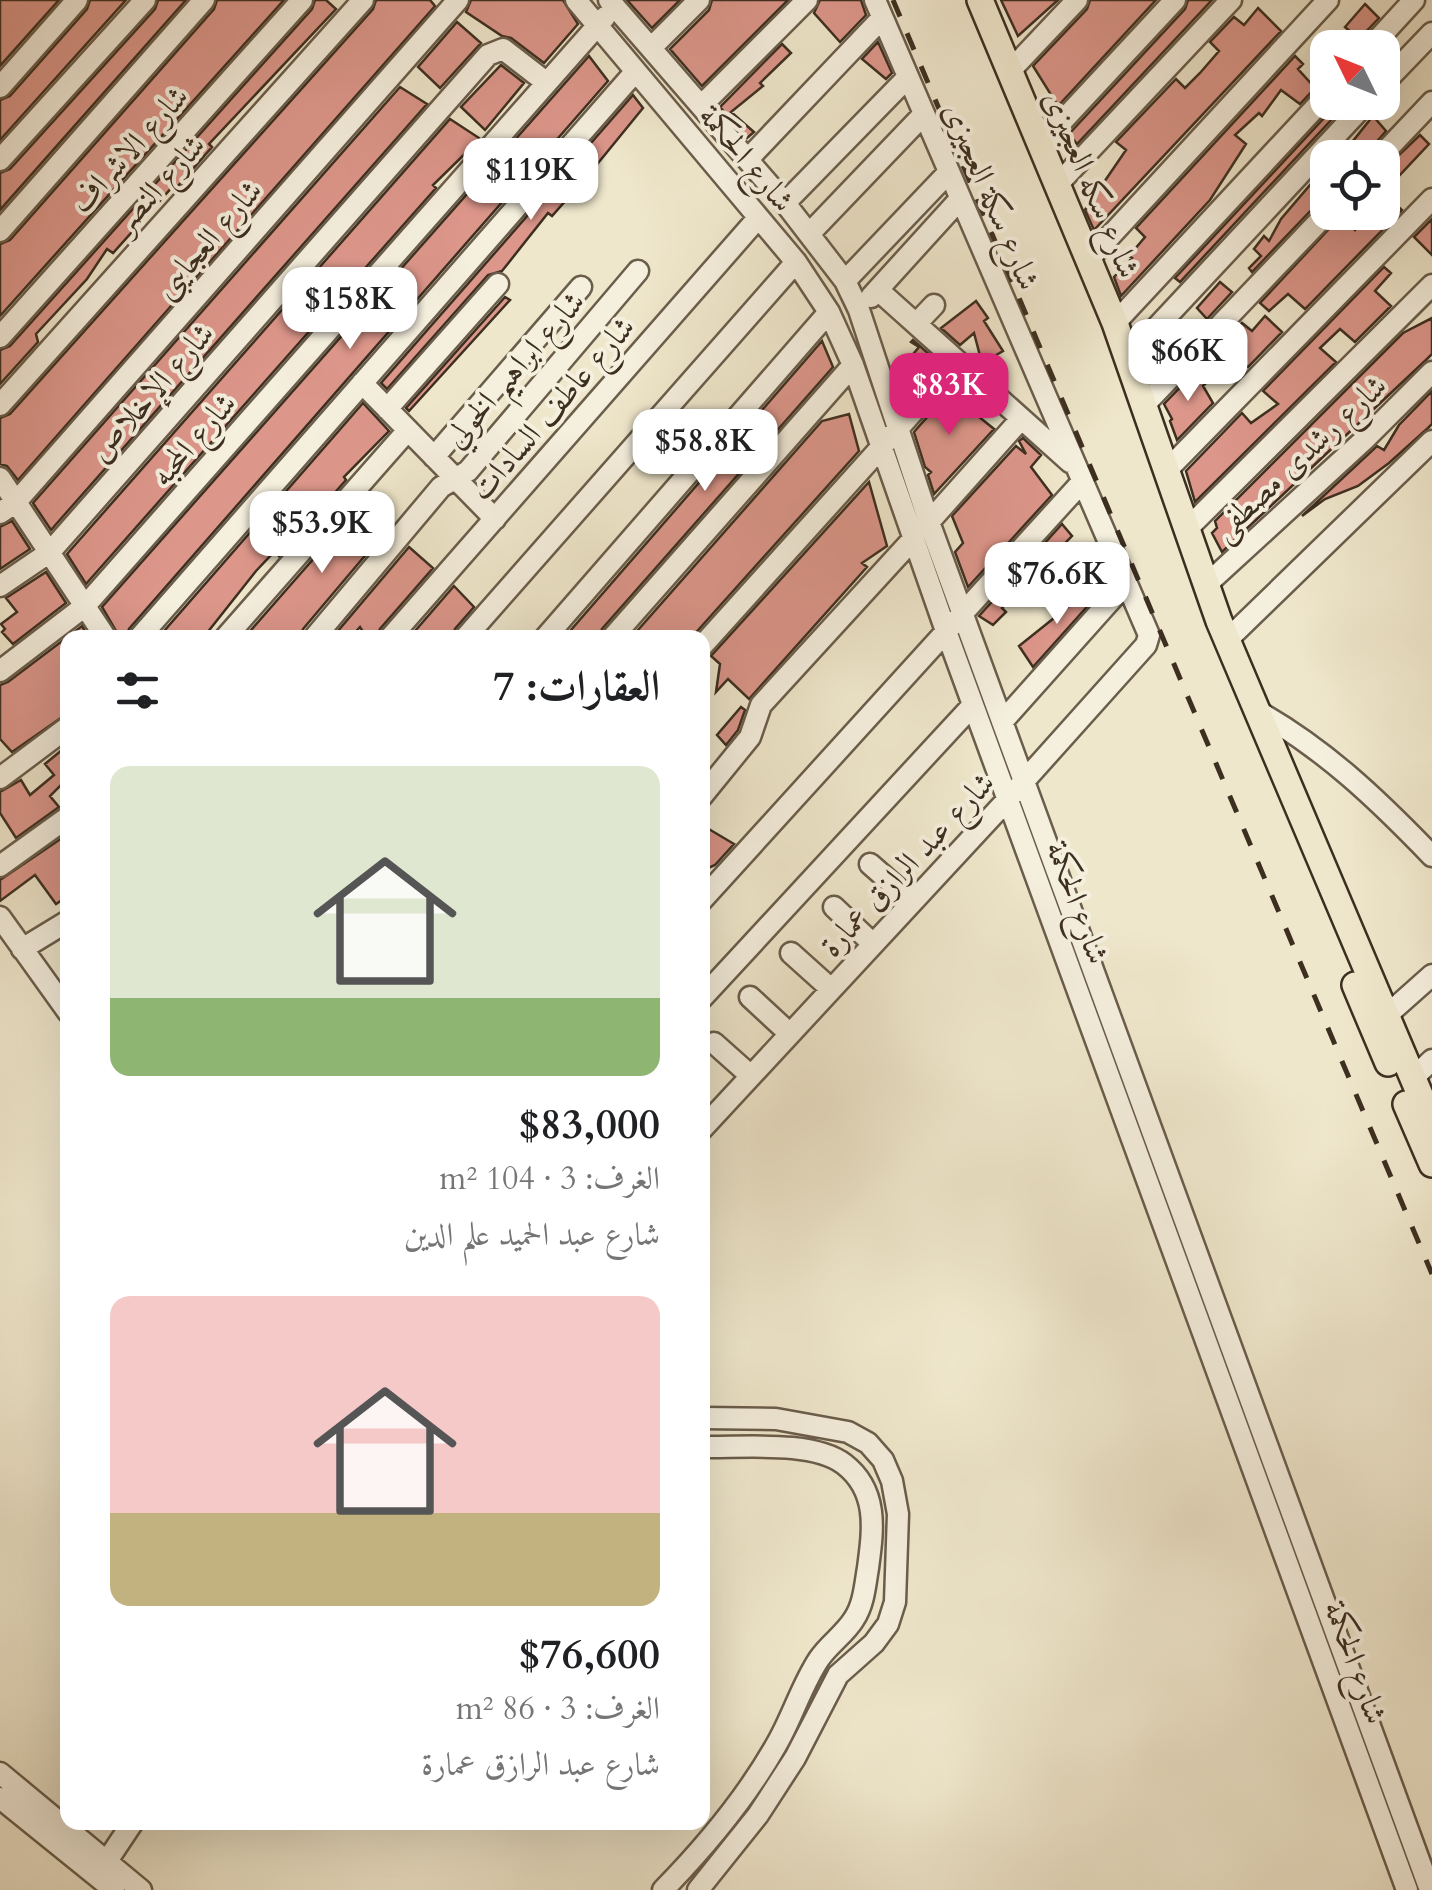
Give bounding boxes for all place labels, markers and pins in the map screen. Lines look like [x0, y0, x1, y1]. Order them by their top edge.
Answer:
pin: $119K [461, 138, 601, 223]
pin: $158K [280, 267, 420, 352]
pin: $66K [1129, 319, 1247, 404]
pin: $83K [890, 353, 1008, 438]
pin: $58.8K [624, 409, 786, 494]
pin: $53.9K [241, 491, 403, 576]
pin: $76.6K [976, 542, 1138, 627]

